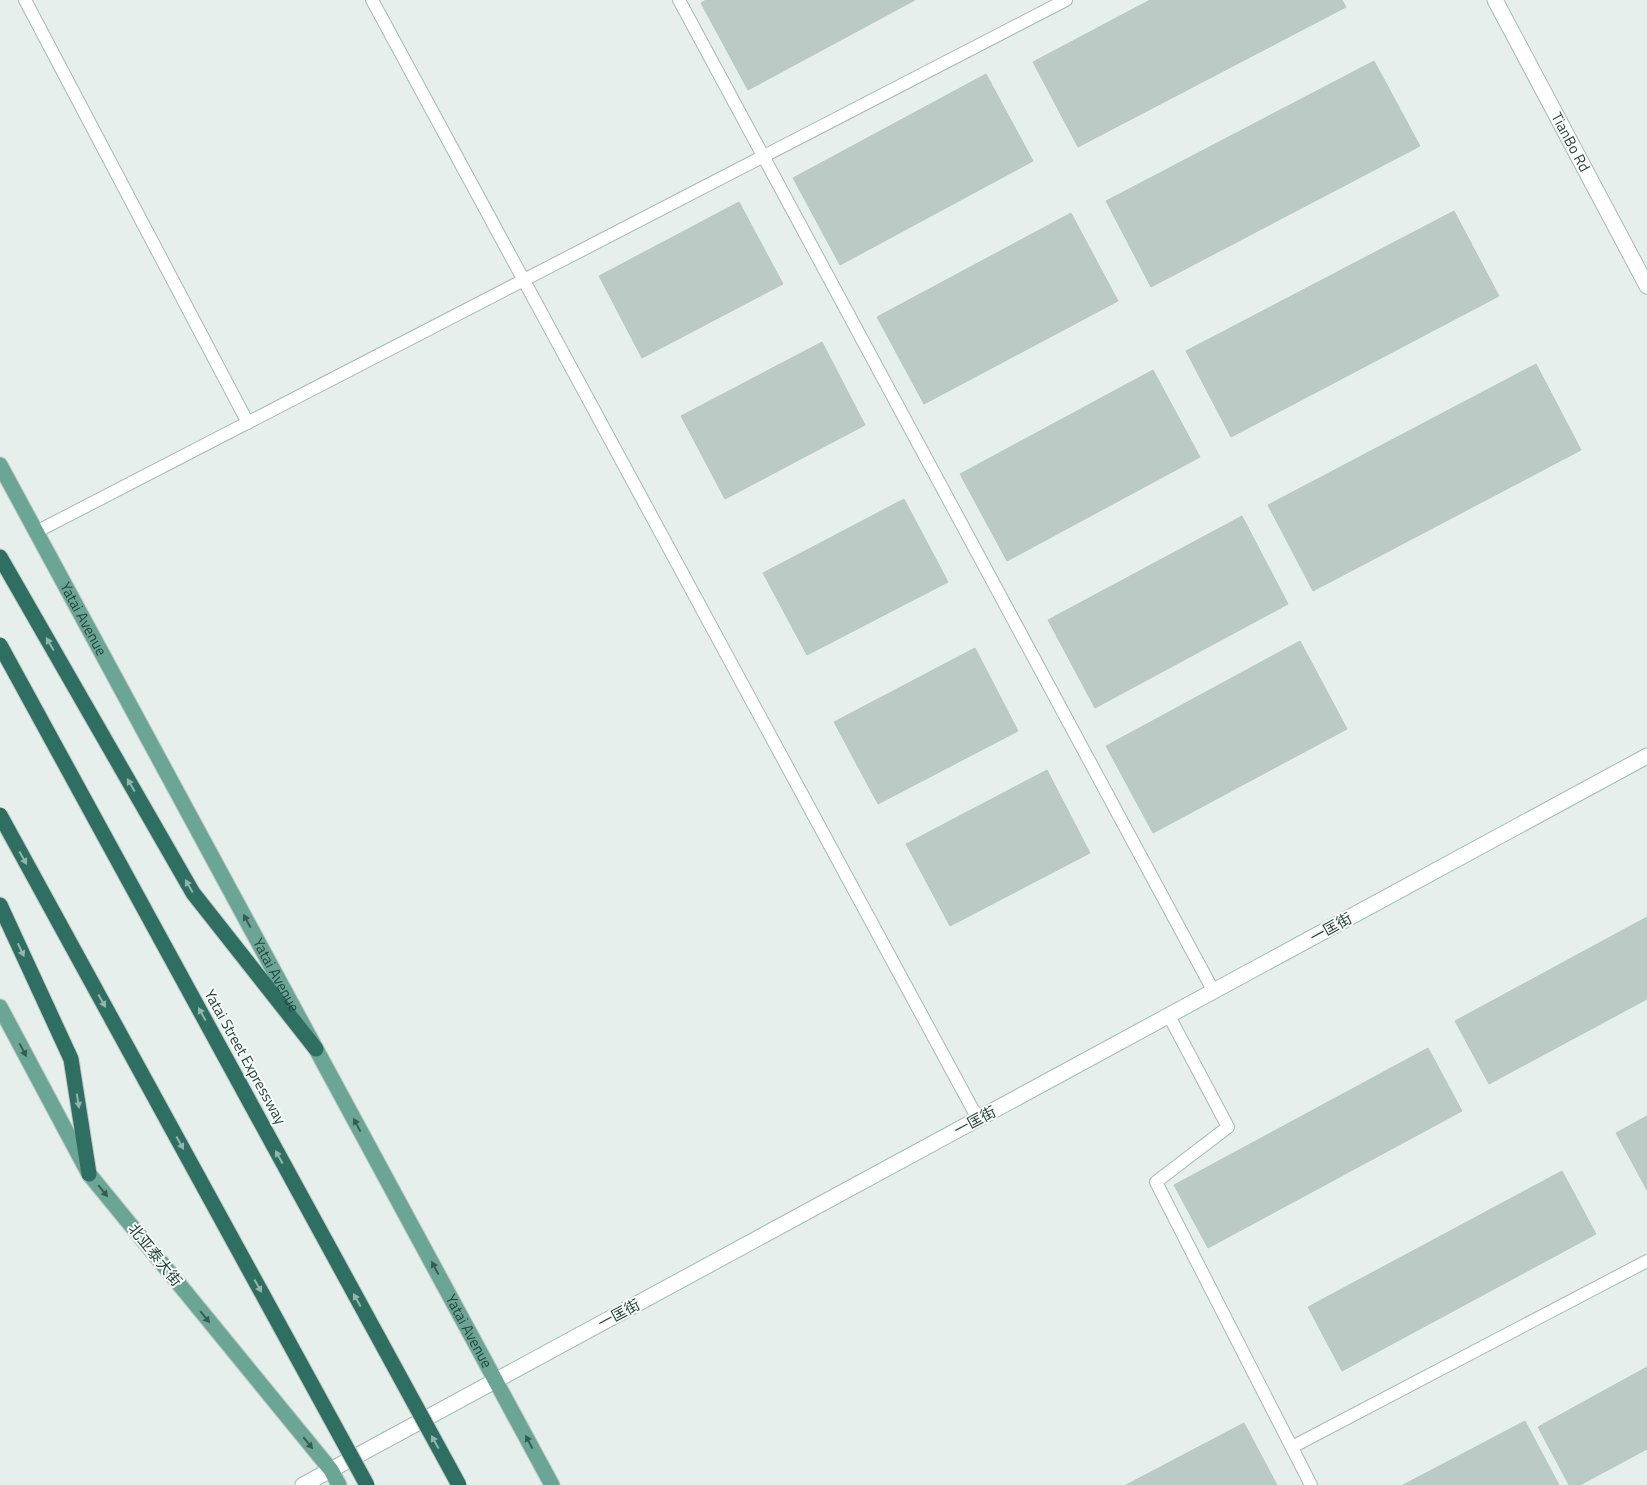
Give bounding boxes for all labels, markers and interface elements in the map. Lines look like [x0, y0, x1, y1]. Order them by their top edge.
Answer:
street label: TianBo Rd [1546, 108, 1596, 176]
street label: Yatai Avenue [54, 578, 113, 660]
one-way arrow [46, 637, 55, 651]
one-way arrow [127, 778, 136, 791]
one-way arrow [19, 851, 28, 865]
one-way arrow [185, 880, 194, 893]
street label: 一匡街 [1305, 907, 1356, 949]
one-way arrow [242, 914, 251, 928]
street label: Yatai Avenue [247, 934, 306, 1016]
one-way arrow [17, 943, 25, 957]
street label: Yatai Street Expressway [199, 985, 292, 1129]
one-way arrow [97, 994, 106, 1007]
one-way arrow [197, 1008, 206, 1021]
one-way arrow [19, 1042, 27, 1057]
one-way arrow [74, 1094, 82, 1110]
street label: 一匡街 [949, 1100, 1000, 1141]
one-way arrow [353, 1118, 361, 1133]
one-way arrow [175, 1136, 184, 1150]
one-way arrow [275, 1150, 284, 1164]
one-way arrow [97, 1184, 108, 1197]
street label: 北亚泰大街 [123, 1218, 188, 1291]
one-way arrow [431, 1261, 439, 1276]
one-way arrow [253, 1279, 262, 1292]
street label: Yatai Avenue [440, 1290, 499, 1372]
one-way arrow [353, 1292, 361, 1307]
street label: 一匡街 [593, 1293, 644, 1334]
one-way arrow [200, 1310, 211, 1323]
one-way arrow [431, 1435, 439, 1450]
one-way arrow [524, 1435, 533, 1449]
one-way arrow [303, 1436, 314, 1449]

